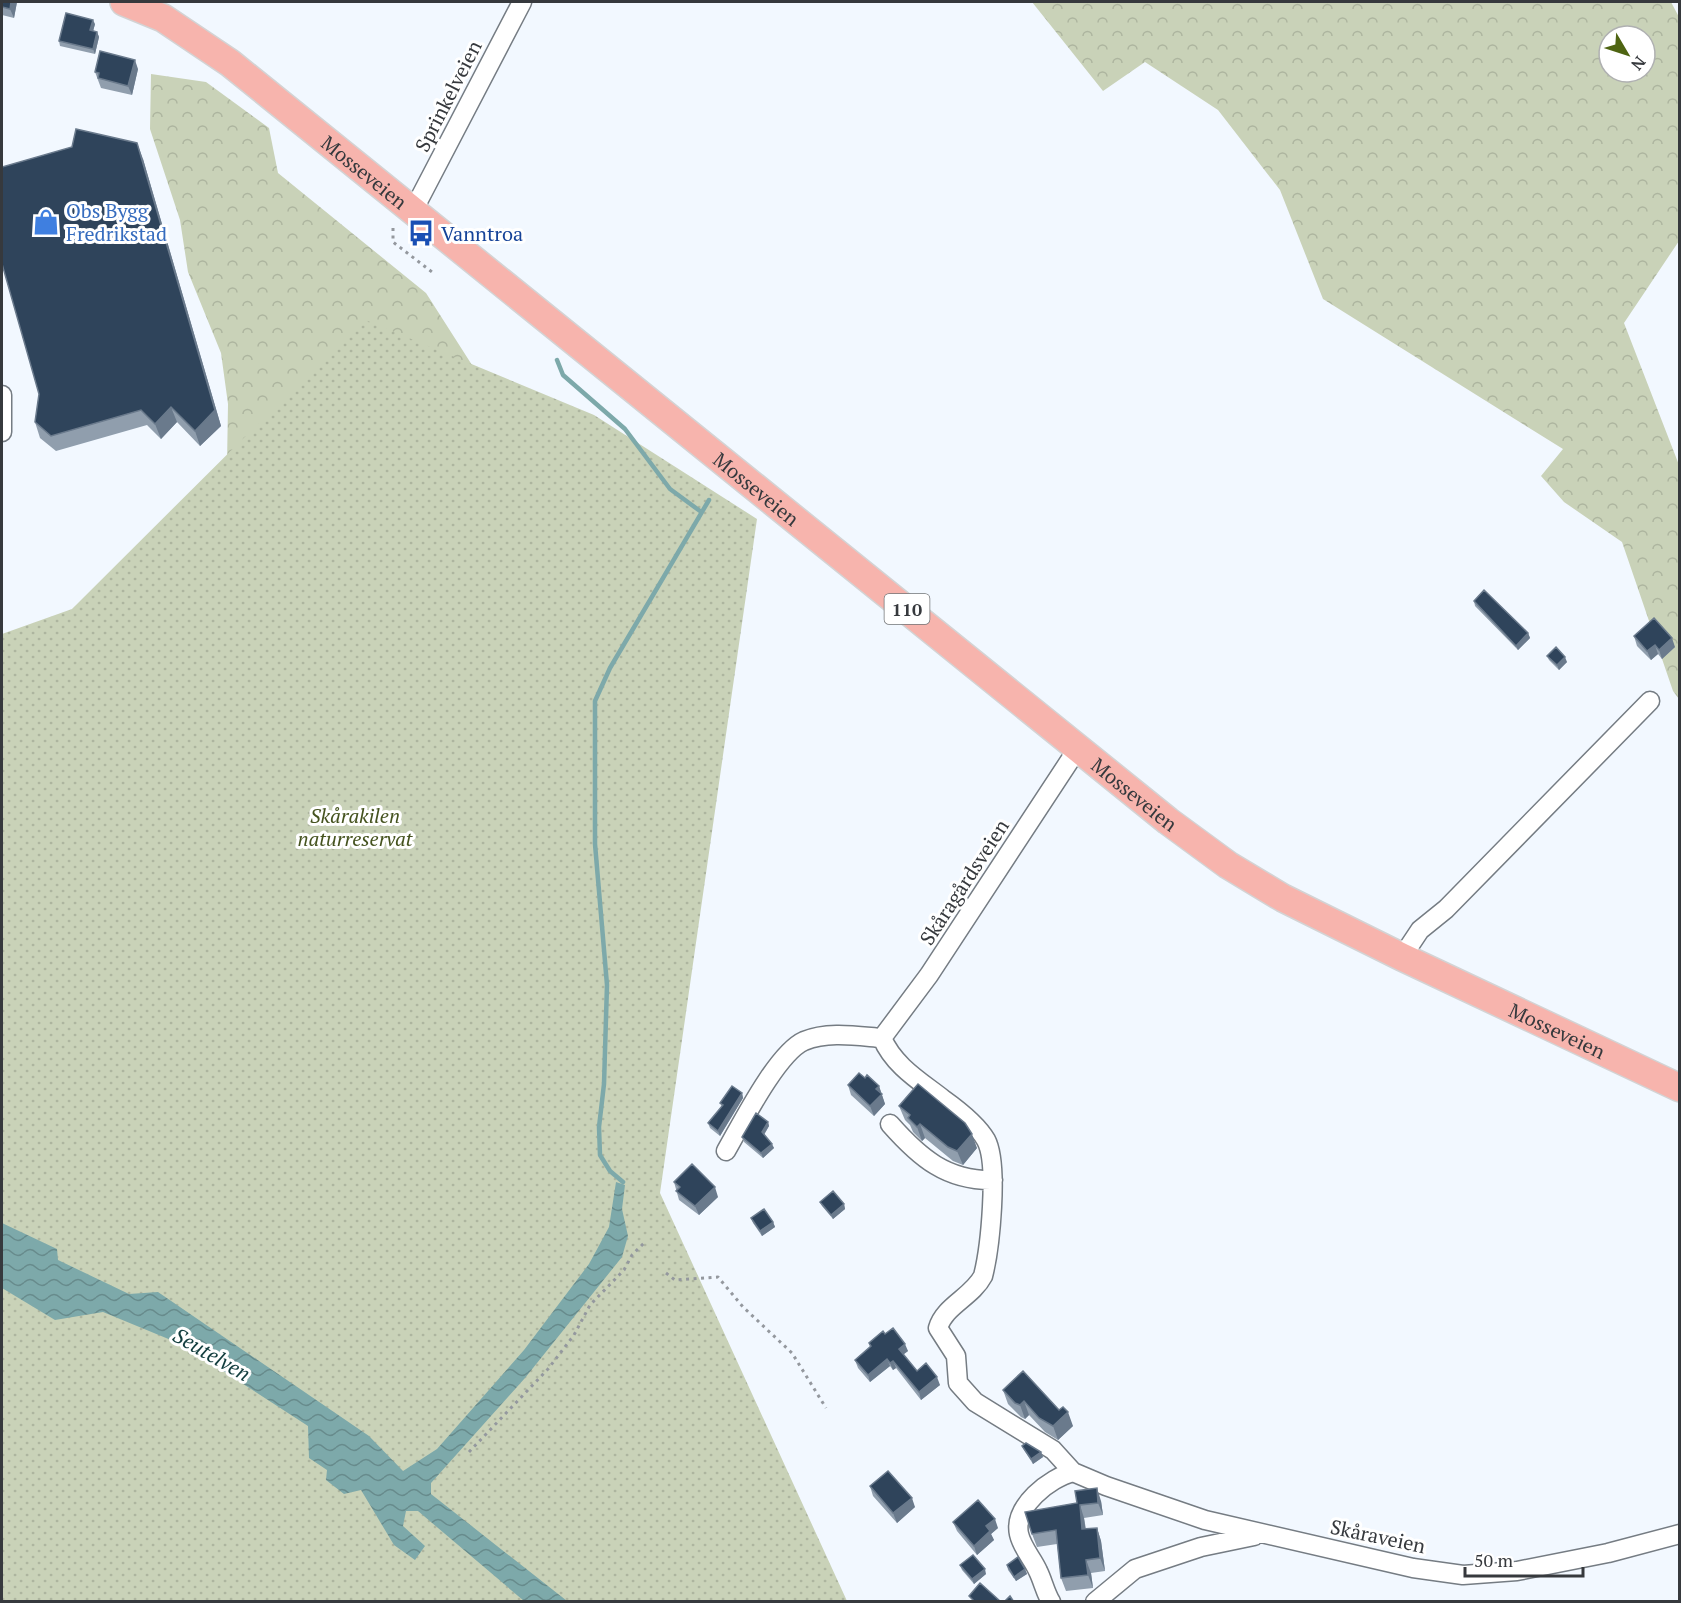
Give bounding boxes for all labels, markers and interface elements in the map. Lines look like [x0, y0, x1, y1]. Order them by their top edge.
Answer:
north arrow [1597, 24, 1657, 84]
street label: Sprinkelveien [408, 36, 488, 156]
text: N [1626, 52, 1651, 75]
street label: Mosseveien [316, 129, 413, 215]
place label: Obs Bygg Fredrikstad [66, 197, 167, 247]
shop icon: Obs Bygg Fredrikstad [31, 207, 61, 237]
bus stop icon: Vanntroa [406, 218, 436, 248]
place label: Vanntroa [441, 220, 523, 247]
street label: Mosseveien [708, 446, 805, 532]
road number: 110 [884, 594, 930, 624]
street label: Mosseveien [1086, 751, 1183, 837]
park label: Skårakilen naturreservat [297, 802, 414, 852]
street label: Skåragårdsveien [913, 814, 1015, 950]
street label: Mosseveien [1505, 996, 1610, 1064]
water label: Seutelven [168, 1321, 256, 1387]
street label: Skåraveien [1328, 1513, 1428, 1559]
scale bar [1465, 1540, 1584, 1578]
text: 50 m [1474, 1548, 1514, 1572]

